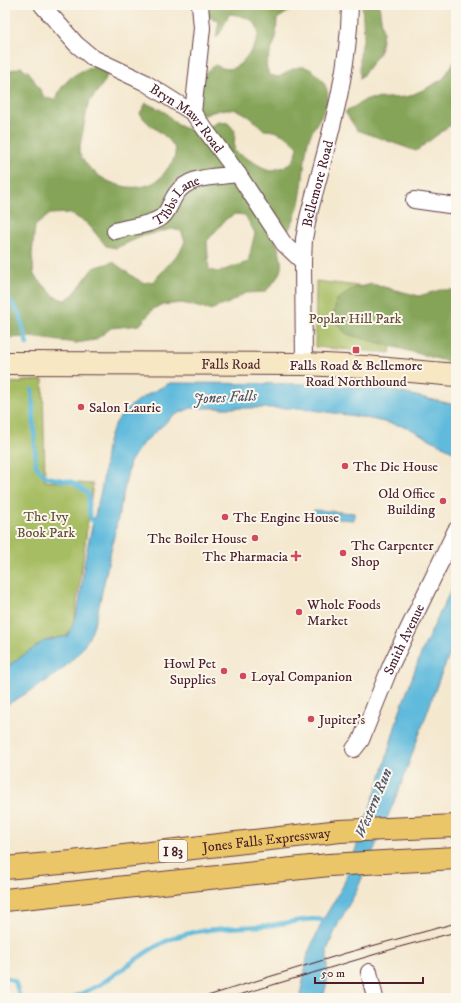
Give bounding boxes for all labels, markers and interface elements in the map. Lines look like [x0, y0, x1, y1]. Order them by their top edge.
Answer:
street label: Bryn Mawr Road [146, 80, 227, 157]
street label: Bellemore Road [298, 138, 338, 229]
street label: Tibbs Lane [150, 171, 202, 230]
park label: Poplar Hill Park [309, 310, 402, 328]
marker: Falls Road & Bellemore Road Northbound [351, 345, 361, 355]
street label: Falls Road [201, 356, 261, 374]
place label: Falls Road & Bellemore Road Northbound [289, 357, 423, 391]
water label: Jones Falls [193, 386, 258, 409]
place label: Salon Laurie [89, 399, 161, 417]
marker: Salon Laurie [76, 402, 86, 412]
place label: The Die House [353, 458, 438, 476]
marker: The Die House [340, 461, 350, 471]
place label: Old Office Building [378, 485, 435, 519]
marker: Old Office Building [438, 496, 448, 506]
park label: The Ivy Book Park [17, 508, 75, 542]
place label: The Engine House [233, 509, 339, 527]
marker: The Engine House [220, 512, 230, 522]
place label: The Boiler House [147, 530, 247, 548]
marker: The Boiler House [250, 533, 260, 543]
place label: The Carpenter Shop [351, 537, 435, 571]
place label: The Pharmacia [203, 548, 288, 566]
marker: The Carpenter Shop [338, 548, 348, 558]
marker: The Pharmacia [291, 551, 301, 561]
place label: Whole Foods Market [306, 596, 381, 630]
street label: Smith Avenue [380, 601, 429, 678]
marker: Whole Foods Market [294, 607, 304, 617]
place label: Howl Pet Supplies [164, 655, 217, 689]
marker: Howl Pet Supplies [219, 666, 229, 676]
place label: Loyal Companion [251, 668, 353, 686]
marker: Loyal Companion [238, 671, 248, 681]
place label: Jupiter's [317, 711, 366, 729]
marker: Jupiter's [306, 714, 316, 724]
water label: Western Run [350, 765, 397, 841]
street label: Jones Falls Expressway [200, 824, 332, 857]
road number: I 83 [159, 840, 187, 862]
scale bar [315, 959, 423, 985]
text: 50 m [321, 966, 345, 981]

